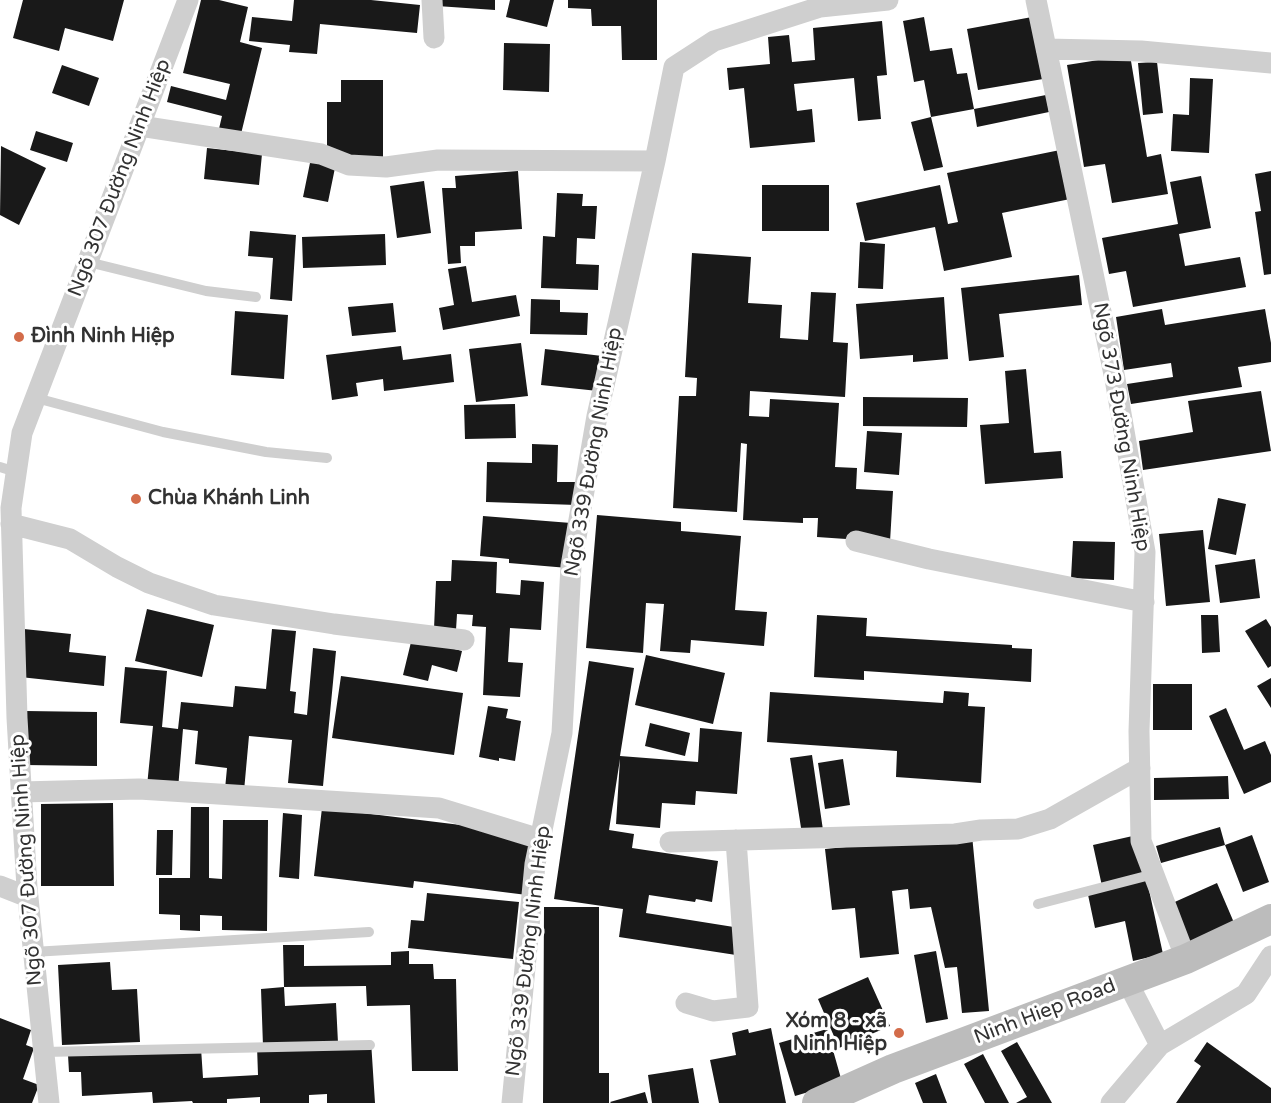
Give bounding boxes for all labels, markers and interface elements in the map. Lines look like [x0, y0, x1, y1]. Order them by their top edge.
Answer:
street label: Ngõ 307 Đường Ninh Hiệp [64, 56, 176, 300]
street label: Ngõ 373 Đường Ninh Hiệp [1087, 301, 1155, 553]
place label: Đình Ninh Hiệp [31, 325, 175, 349]
street label: Ngõ 339 Đường Ninh Hiệp [560, 326, 628, 578]
marker: Đình Ninh Hiệp [12, 330, 26, 344]
place label: Chùa Khánh Linh [148, 487, 310, 511]
marker: Chùa Khánh Linh [129, 492, 143, 506]
street label: Ngõ 307 Đường Ninh Hiệp [6, 733, 48, 987]
street label: Ngõ 339 Đường Ninh Hiệp [502, 824, 556, 1078]
street label: Ninh Hiep Road [971, 974, 1119, 1050]
place label: Xóm 8 - xã Ninh Hiệp [785, 1010, 887, 1057]
marker: Xóm 8 - xã Ninh Hiệp [892, 1026, 906, 1040]

